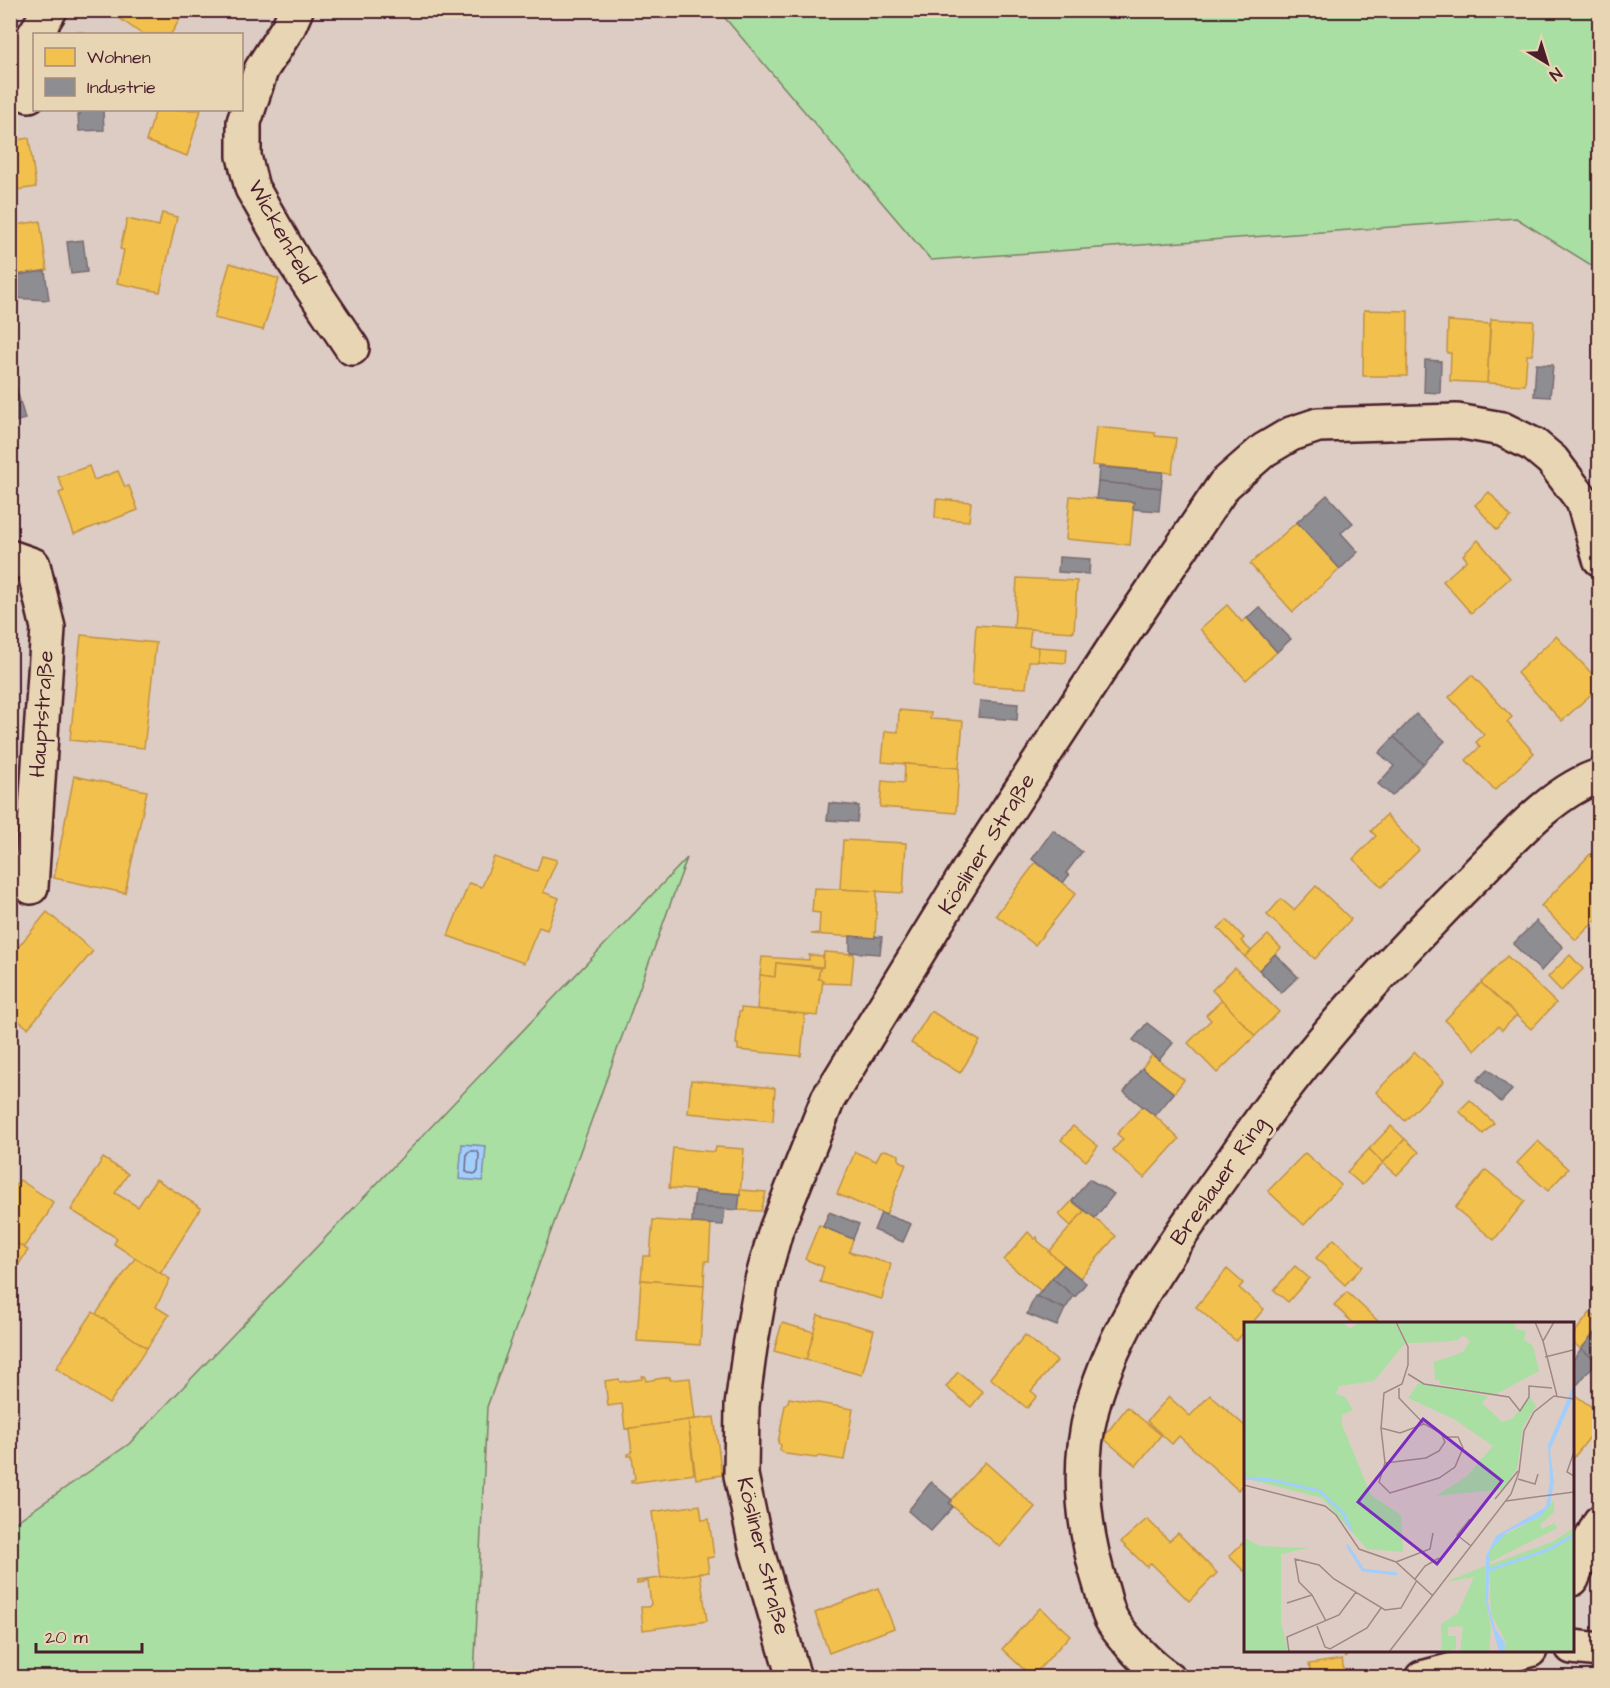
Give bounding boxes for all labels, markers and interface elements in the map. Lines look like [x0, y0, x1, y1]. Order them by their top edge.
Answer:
legend [33, 33, 243, 111]
north arrow [1517, 33, 1577, 93]
text: Wohnen [87, 45, 151, 70]
text: N [1545, 62, 1566, 86]
text: Industrie [87, 75, 156, 100]
street label: Wickenfeld [240, 175, 322, 289]
street label: Hauptstraße [22, 649, 62, 779]
street label: Kösliner Straße [931, 767, 1043, 921]
street label: Breslauer Ring [1163, 1110, 1276, 1252]
inset map [1244, 1322, 1574, 1652]
street label: Kösliner Straße [728, 1474, 798, 1638]
scale bar [36, 1616, 142, 1654]
text: 20 m [45, 1625, 88, 1650]

